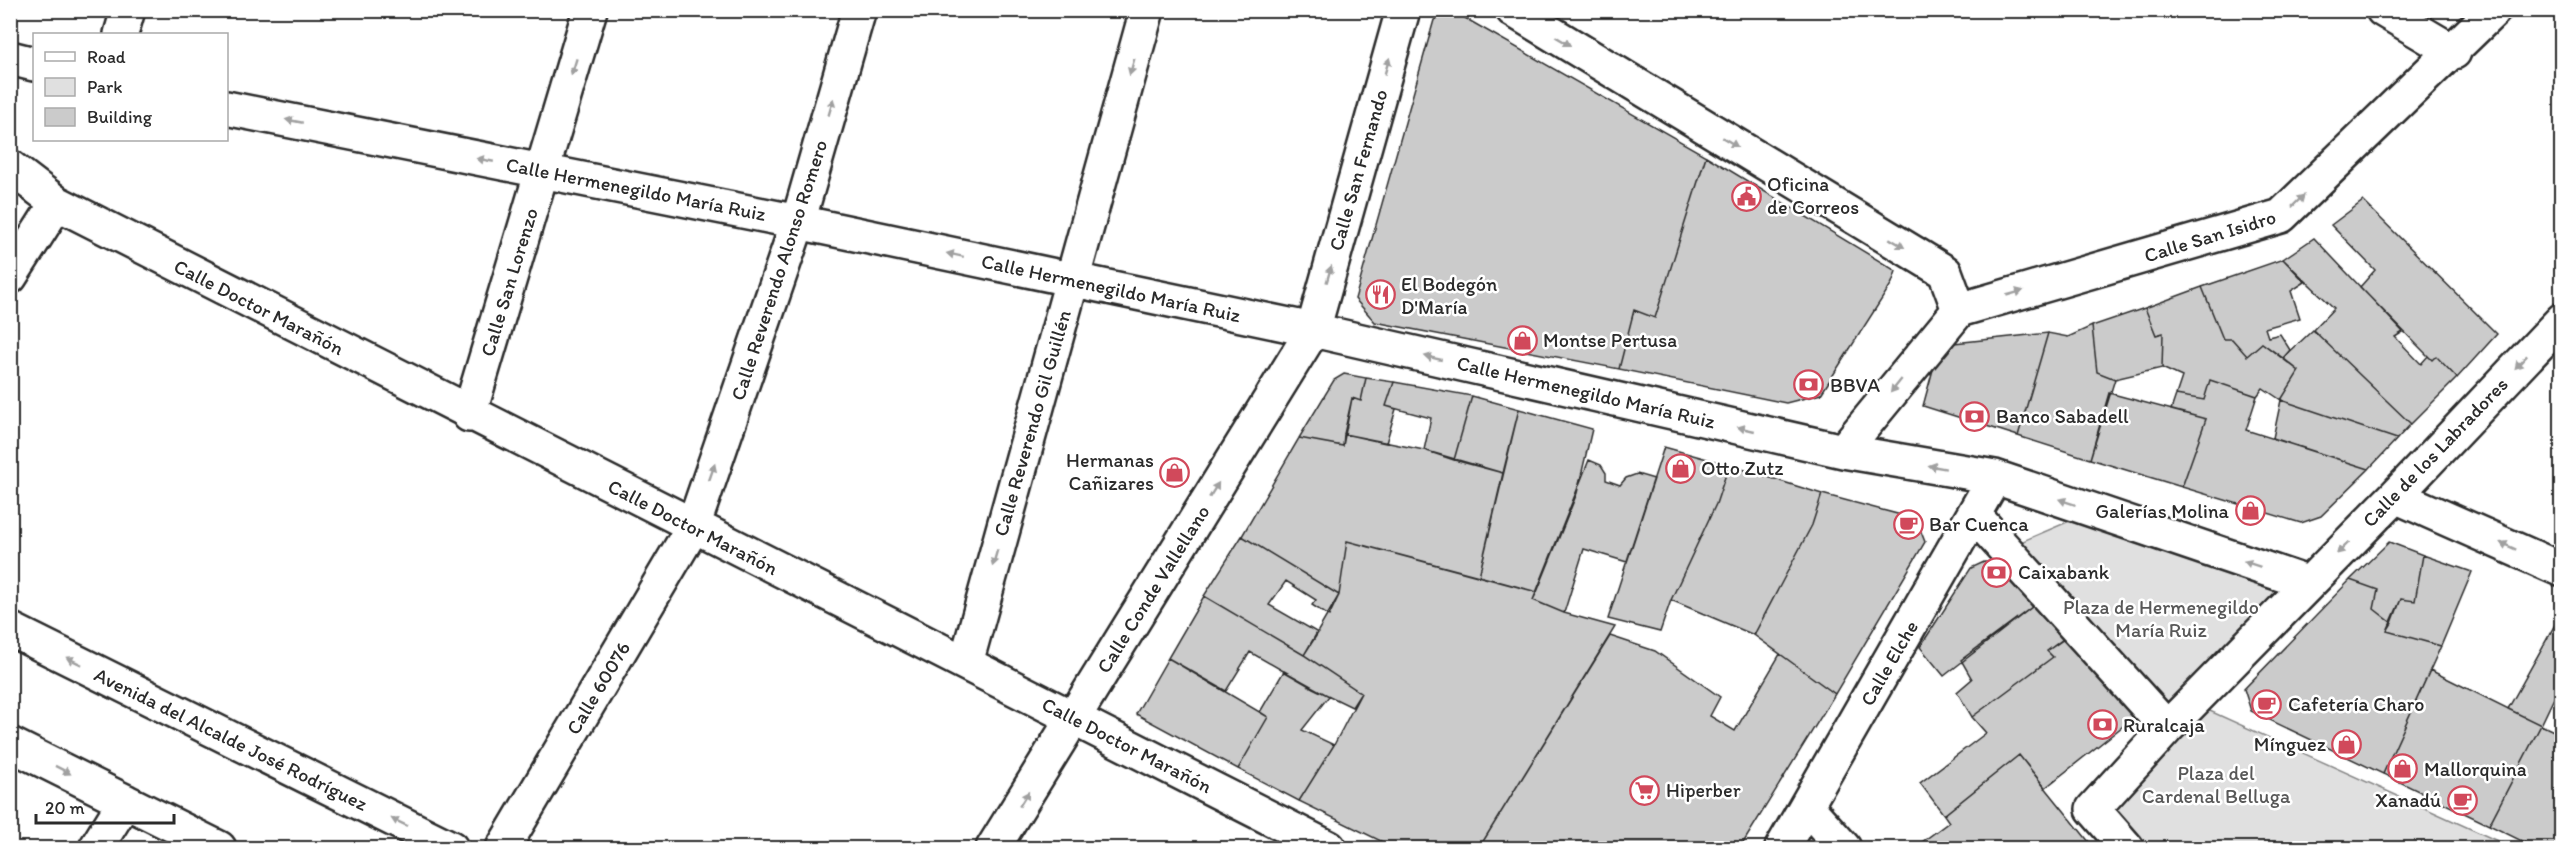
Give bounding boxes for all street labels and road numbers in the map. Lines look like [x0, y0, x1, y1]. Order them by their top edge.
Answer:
street label: Calle San Fernando [1323, 87, 1393, 253]
street label: Calle Reverendo Alonso Romero [725, 137, 833, 403]
street label: Calle Hermenegildo María Ruiz [504, 152, 769, 226]
street label: Calle San Lorenzo [475, 205, 543, 359]
street label: Calle San Isidro [2141, 205, 2279, 267]
street label: Calle Hermenegildo María Ruiz [979, 249, 1243, 327]
street label: Calle Doctor Marañón [170, 254, 348, 360]
street label: Calle Reverendo Gil Guillén [988, 307, 1076, 539]
street label: Calle Hermenegildo María Ruiz [1455, 351, 1718, 434]
street label: Calle de los Labradores [2357, 372, 2513, 532]
street label: Calle Doctor Marañón [604, 474, 782, 580]
street label: Calle Conde Vallellano [1091, 500, 1215, 678]
street label: Calle Elche [1855, 616, 1923, 710]
street label: Calle 60076 [561, 637, 635, 739]
street label: Avenida del Alcalde José Rodríguez [91, 662, 371, 816]
street label: Calle Doctor Marañón [1038, 692, 1216, 798]

